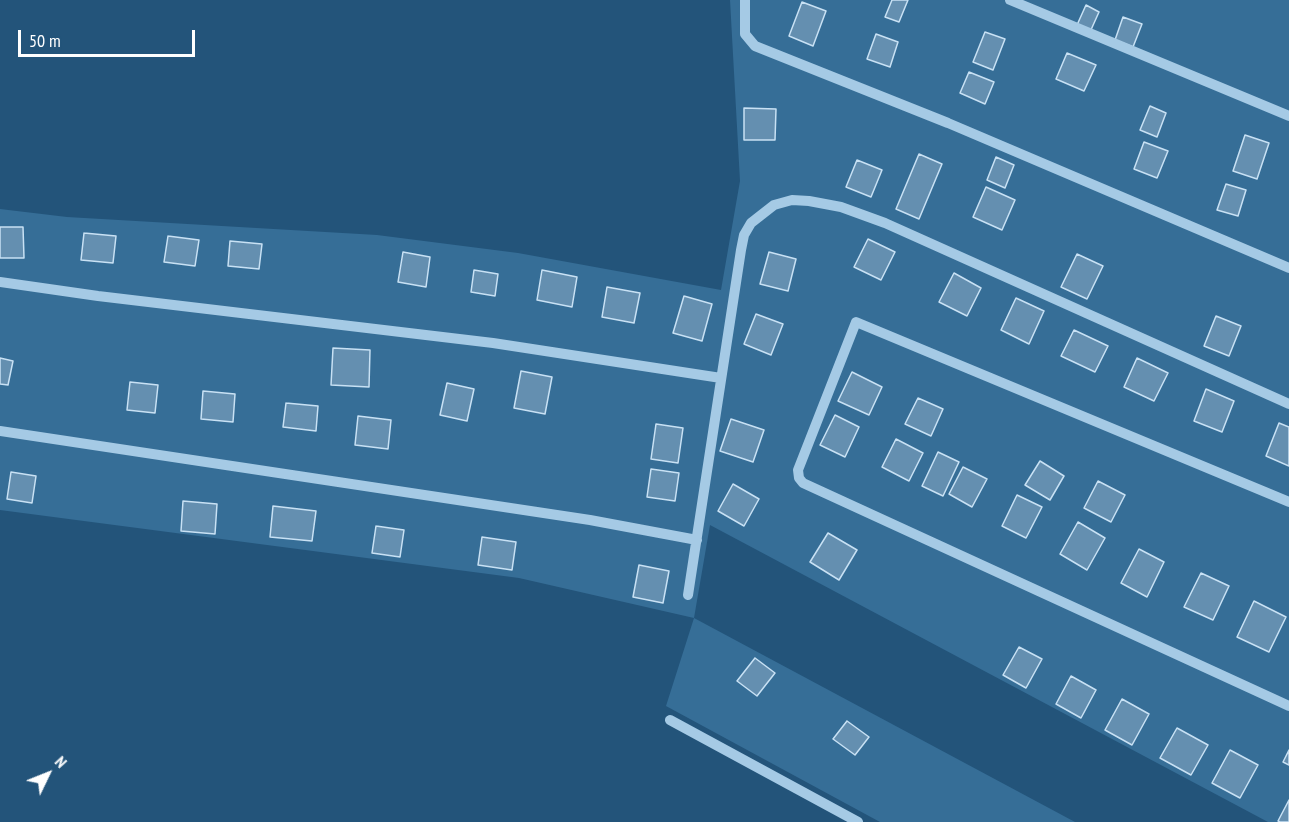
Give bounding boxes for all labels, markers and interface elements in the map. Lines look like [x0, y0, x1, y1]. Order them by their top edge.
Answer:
scale bar [21, 18, 198, 56]
text: 50 m [29, 29, 61, 52]
north arrow [18, 744, 78, 804]
text: N [51, 752, 71, 772]

